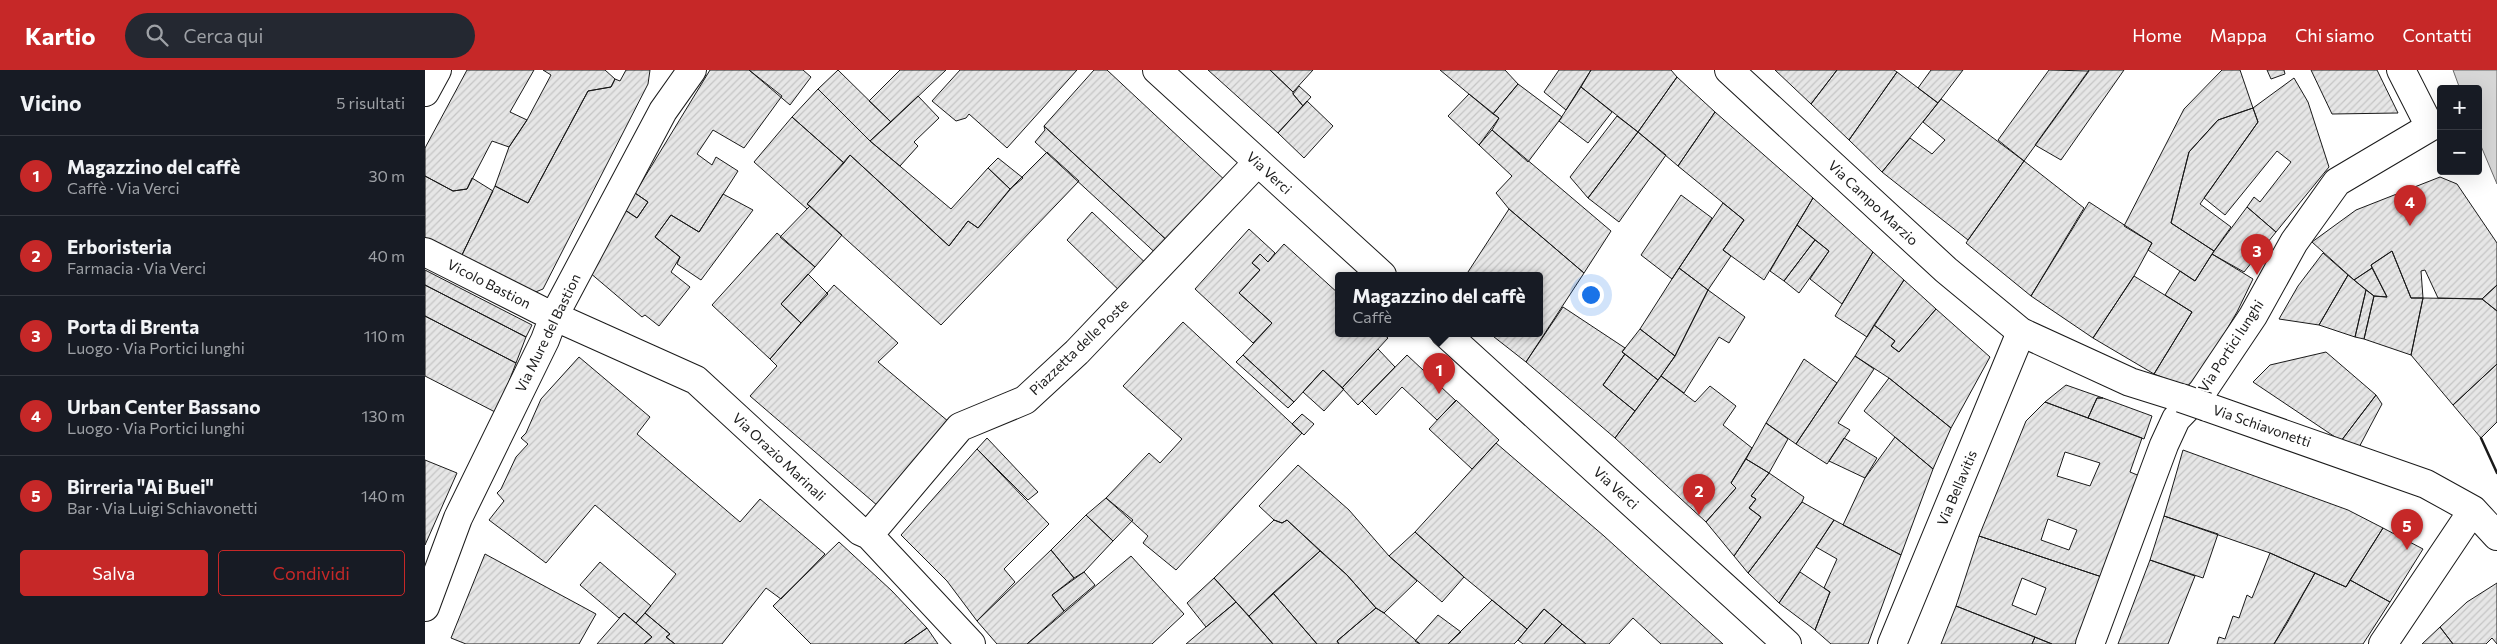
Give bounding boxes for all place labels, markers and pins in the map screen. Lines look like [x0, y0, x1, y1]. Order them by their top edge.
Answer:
pin: 4 [2394, 185, 2426, 226]
pin: 3 [2241, 234, 2273, 275]
pin: 1 [1423, 353, 1455, 394]
pin: 2 [1683, 474, 1715, 515]
pin: 5 [2391, 509, 2423, 550]

